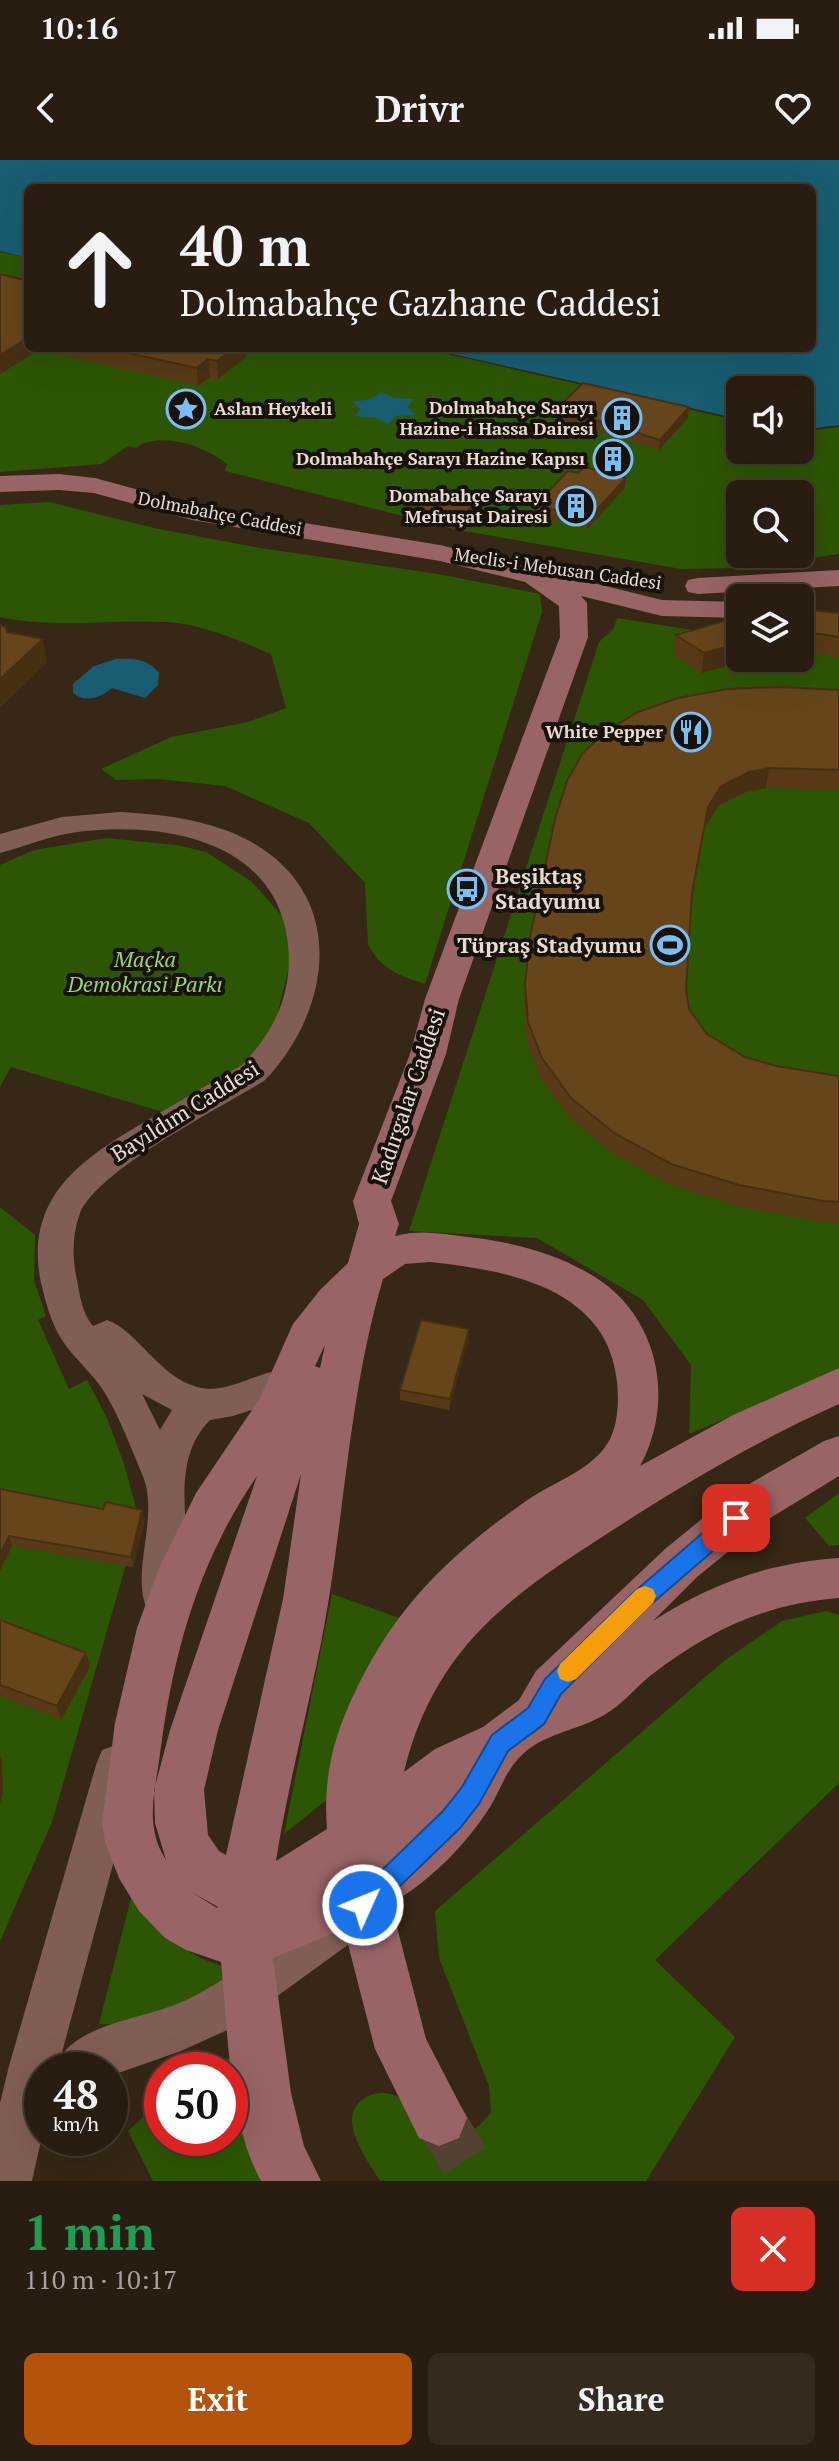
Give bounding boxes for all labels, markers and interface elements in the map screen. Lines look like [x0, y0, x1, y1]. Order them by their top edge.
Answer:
text: 10:16 [40, 8, 118, 48]
text: Drivr [375, 85, 464, 132]
icon: back [24, 86, 68, 130]
icon: heart [771, 86, 815, 130]
text: 40 m [180, 208, 310, 282]
icon: ahead [48, 216, 152, 320]
text: Dolmabahçe Gazhane Caddesi [180, 279, 661, 326]
map controls [726, 376, 814, 672]
button: sound [726, 376, 814, 464]
place icon: Aslan Heykeli [165, 388, 207, 430]
place label: Dolmabahçe Sarayı Hazine-i Hassa Dairesi [400, 395, 594, 440]
place label: Aslan Heykeli [214, 396, 332, 420]
building icon: Dolmabahçe Sarayı Hazine-i Hassa Dairesi [601, 397, 643, 439]
building icon: Dolmabahçe Sarayı Hazine Kapısı [592, 438, 634, 480]
place label: Dolmabahçe Sarayı Hazine Kapısı [296, 446, 585, 470]
button: search [726, 480, 814, 568]
place label: Domabahçe Sarayı Mefruşat Dairesi [389, 483, 548, 528]
street label: Dolmabahçe Caddesi [136, 485, 304, 541]
building icon: Domabahçe Sarayı Mefruşat Dairesi [555, 485, 597, 527]
street label: Meclis-i Mebusan Caddesi [453, 542, 663, 594]
button: layers [726, 584, 814, 672]
restaurant icon: White Pepper [670, 711, 712, 753]
place label: White Pepper [545, 719, 663, 743]
place label: Beşiktaş Stadyumu [495, 861, 601, 915]
bus stop icon: Beşiktaş Stadyumu [446, 868, 488, 910]
sports icon: Tüpraş Stadyumu [649, 924, 691, 966]
place label: Tüpraş Stadyumu [457, 930, 642, 959]
park label: Maçka Demokrasi Parkı [66, 944, 223, 998]
street label: Kadırgalar Caddesi [364, 1004, 451, 1187]
street label: Bayıldım Caddesi [105, 1053, 264, 1168]
pin [702, 1484, 770, 1552]
icon: arrive [714, 1496, 758, 1540]
position arrow [321, 1863, 405, 1947]
speed limit sign: 50 [144, 2052, 248, 2156]
text: 48 [53, 2067, 99, 2120]
text: km/h [53, 2110, 99, 2137]
text: 1 min [24, 2200, 155, 2264]
button: close [731, 2207, 815, 2291]
text: 110 m · 10:17 [24, 2262, 177, 2296]
button: Exit [24, 2353, 412, 2445]
button: Share [428, 2353, 815, 2445]

